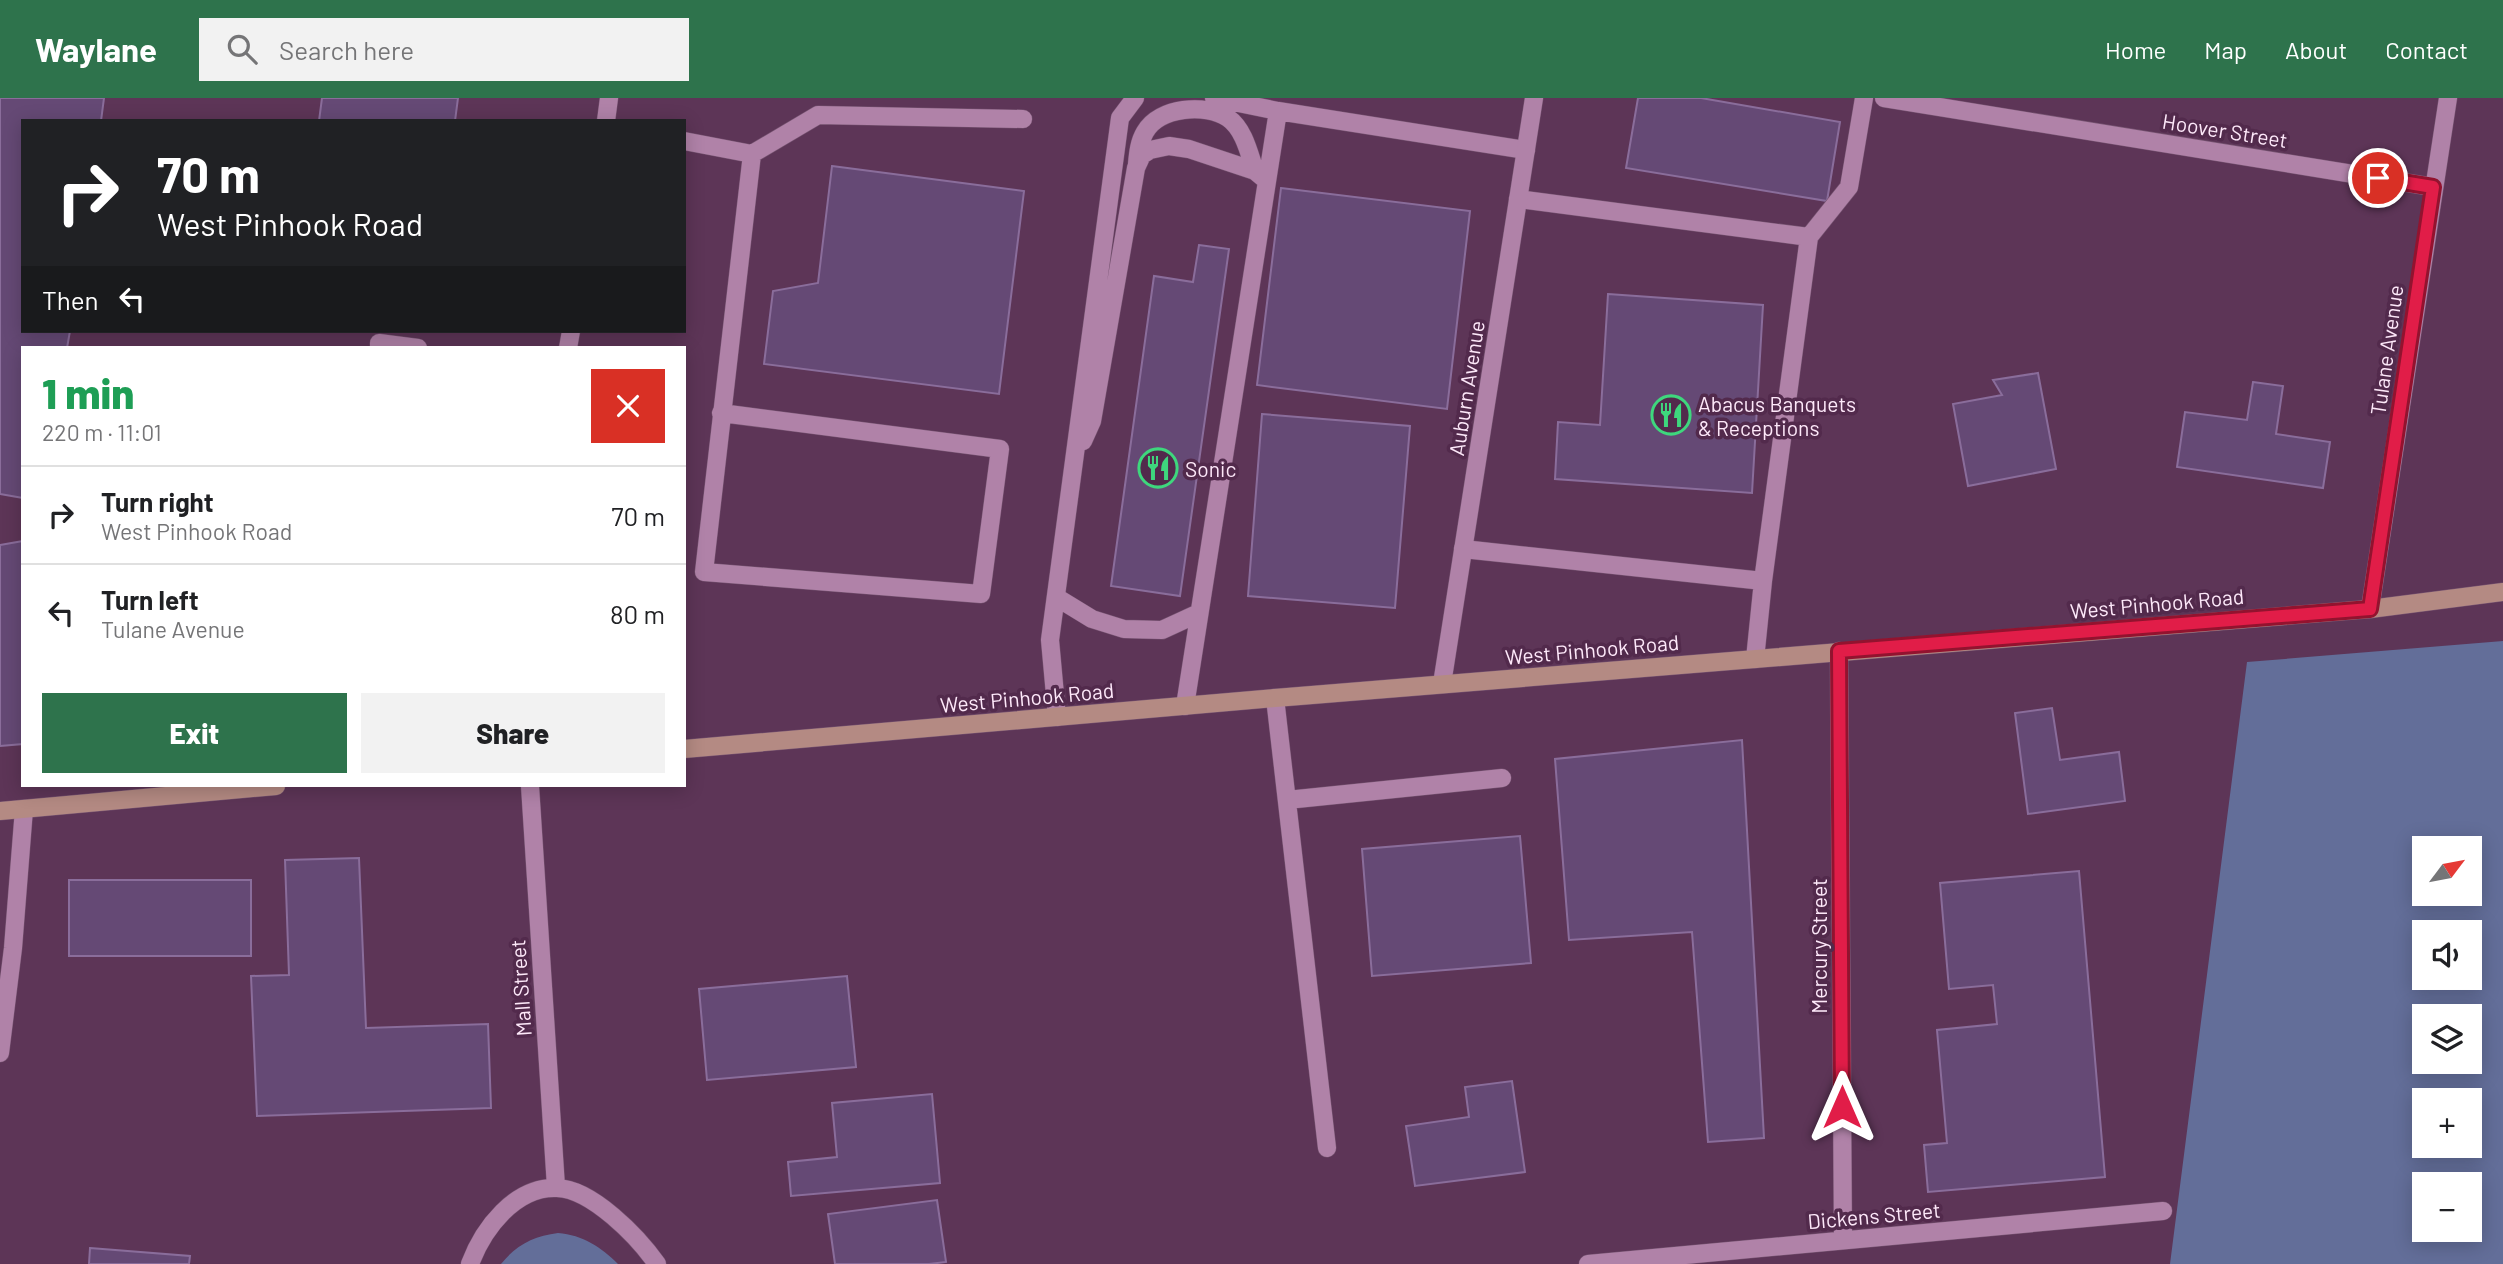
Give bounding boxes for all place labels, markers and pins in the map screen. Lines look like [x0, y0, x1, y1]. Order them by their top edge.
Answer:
pin [2348, 148, 2408, 208]
place label: Abacus Banquets & Receptions [1698, 391, 1856, 440]
restaurant icon: Abacus Banquets & Receptions [1650, 394, 1692, 436]
restaurant icon: Sonic [1137, 447, 1179, 489]
place label: Sonic [1185, 456, 1236, 481]

